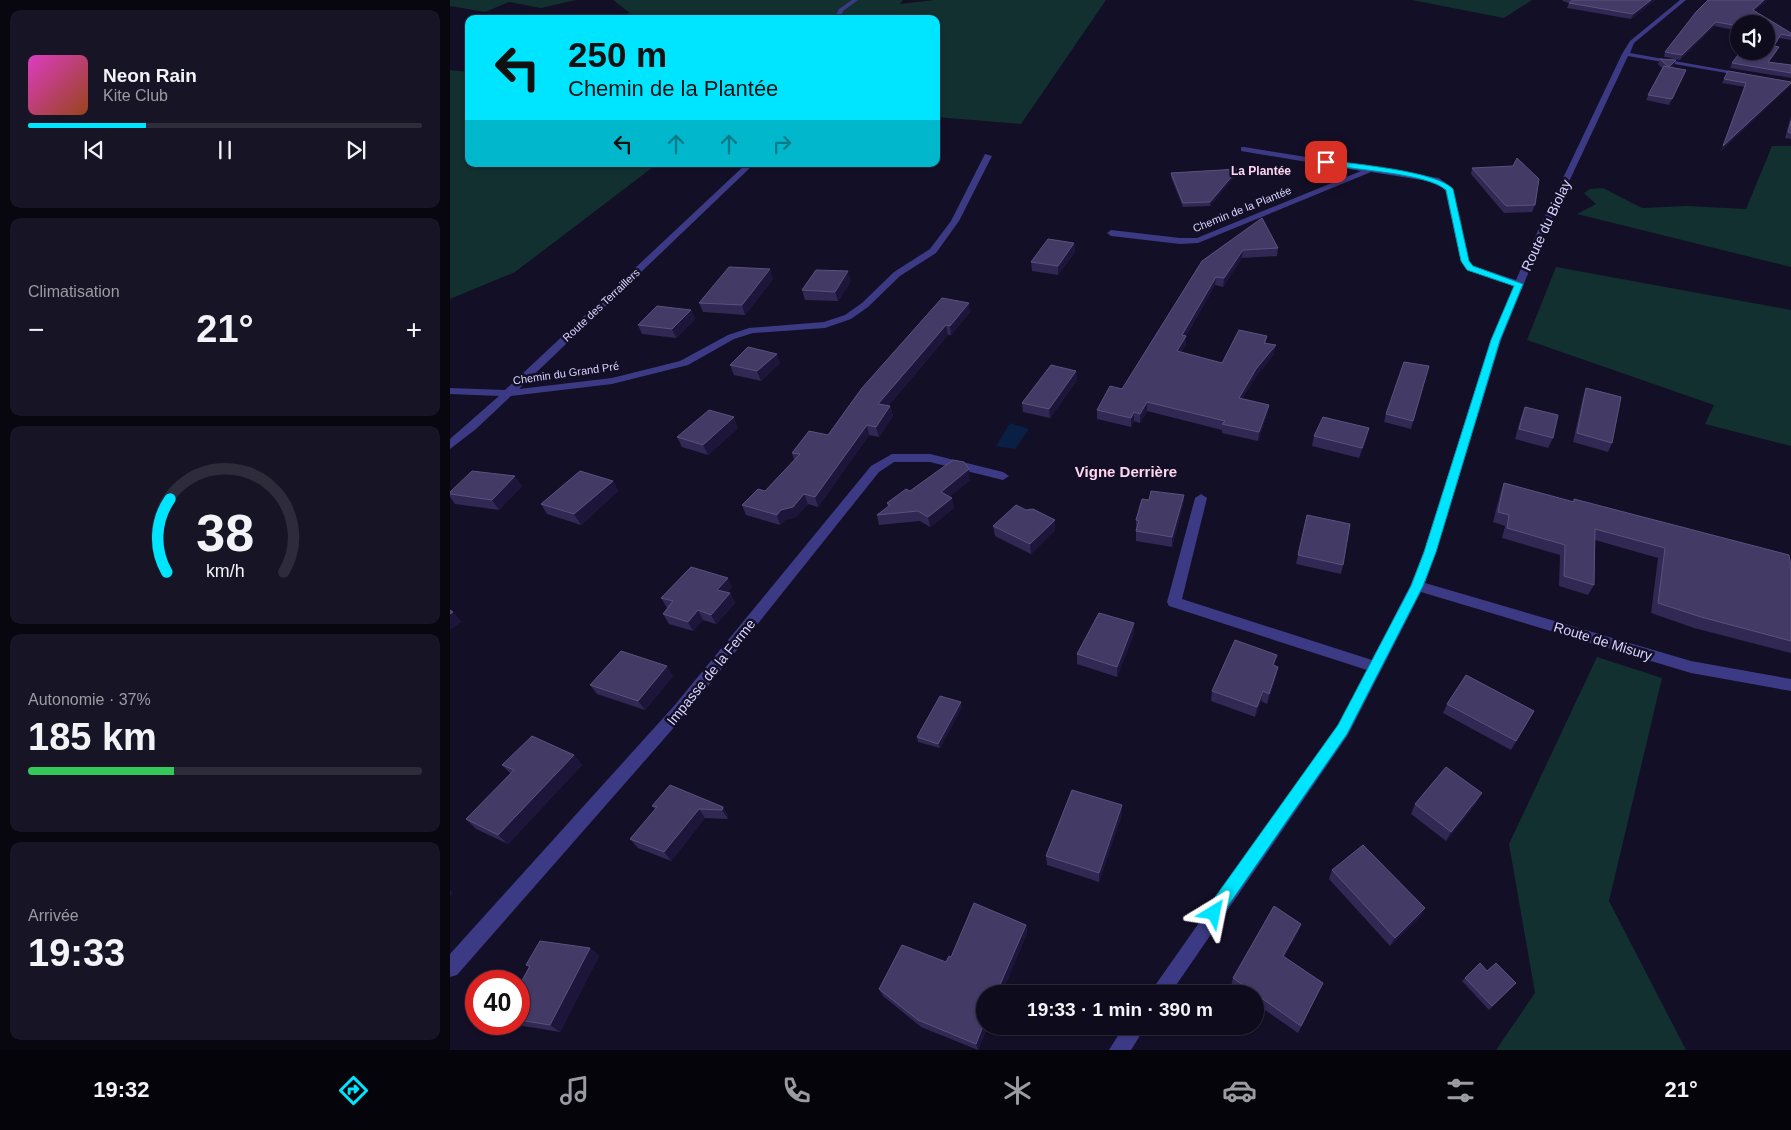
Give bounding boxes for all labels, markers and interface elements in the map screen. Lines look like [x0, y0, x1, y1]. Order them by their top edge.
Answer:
map controls [1730, 15, 1775, 60]
button: sound [1730, 15, 1775, 60]
icon: left [485, 35, 550, 100]
text: 250 m [568, 35, 667, 74]
text: Neon Rain [103, 65, 197, 86]
text: Chemin de la Plantée [568, 76, 778, 101]
text: Kite Club [103, 87, 168, 104]
icon: left [609, 130, 637, 158]
icon: ahead [662, 130, 690, 158]
icon: ahead [715, 130, 743, 158]
icon: right [768, 130, 796, 158]
icon: previous [80, 136, 108, 164]
icon: pause [211, 136, 239, 164]
icon: next [342, 136, 370, 164]
pin [1305, 141, 1347, 183]
icon: arrive [1312, 148, 1340, 176]
district label: La Plantée [1231, 164, 1291, 178]
street label: Route du Biolay [1518, 177, 1574, 273]
street label: Chemin de la Plantée [1191, 184, 1293, 234]
street label: Route des Terraillers [560, 266, 642, 344]
text: Climatisation [28, 283, 120, 300]
text: 21° [196, 308, 254, 350]
text: − [28, 314, 44, 345]
text: + [406, 314, 422, 345]
street label: Chemin du Grand Pré [512, 360, 620, 386]
district label: Vigne Derrière [1075, 463, 1177, 480]
text: 38 [196, 504, 254, 562]
text: km/h [206, 561, 244, 581]
street label: Impasse de la Ferme [663, 616, 759, 728]
street label: Route de Misury [1552, 618, 1654, 664]
text: Autonomie · 37% [28, 691, 151, 708]
text: 185 km [28, 716, 157, 758]
position arrow [1187, 886, 1239, 938]
text: Arrivée [28, 907, 79, 924]
text: 19:33 [28, 932, 125, 974]
speed limit sign: 40 [465, 970, 530, 1035]
text: 19:33 · 1 min · 390 m [1027, 999, 1213, 1020]
icon: directions [336, 1073, 371, 1108]
icon: music [557, 1073, 592, 1108]
icon: phone [779, 1073, 814, 1108]
icon: climate [1000, 1073, 1035, 1108]
icon: car [1222, 1073, 1257, 1108]
icon: filters [1443, 1073, 1478, 1108]
text: 19:32 [93, 1077, 149, 1102]
text: 21° [1664, 1077, 1698, 1102]

